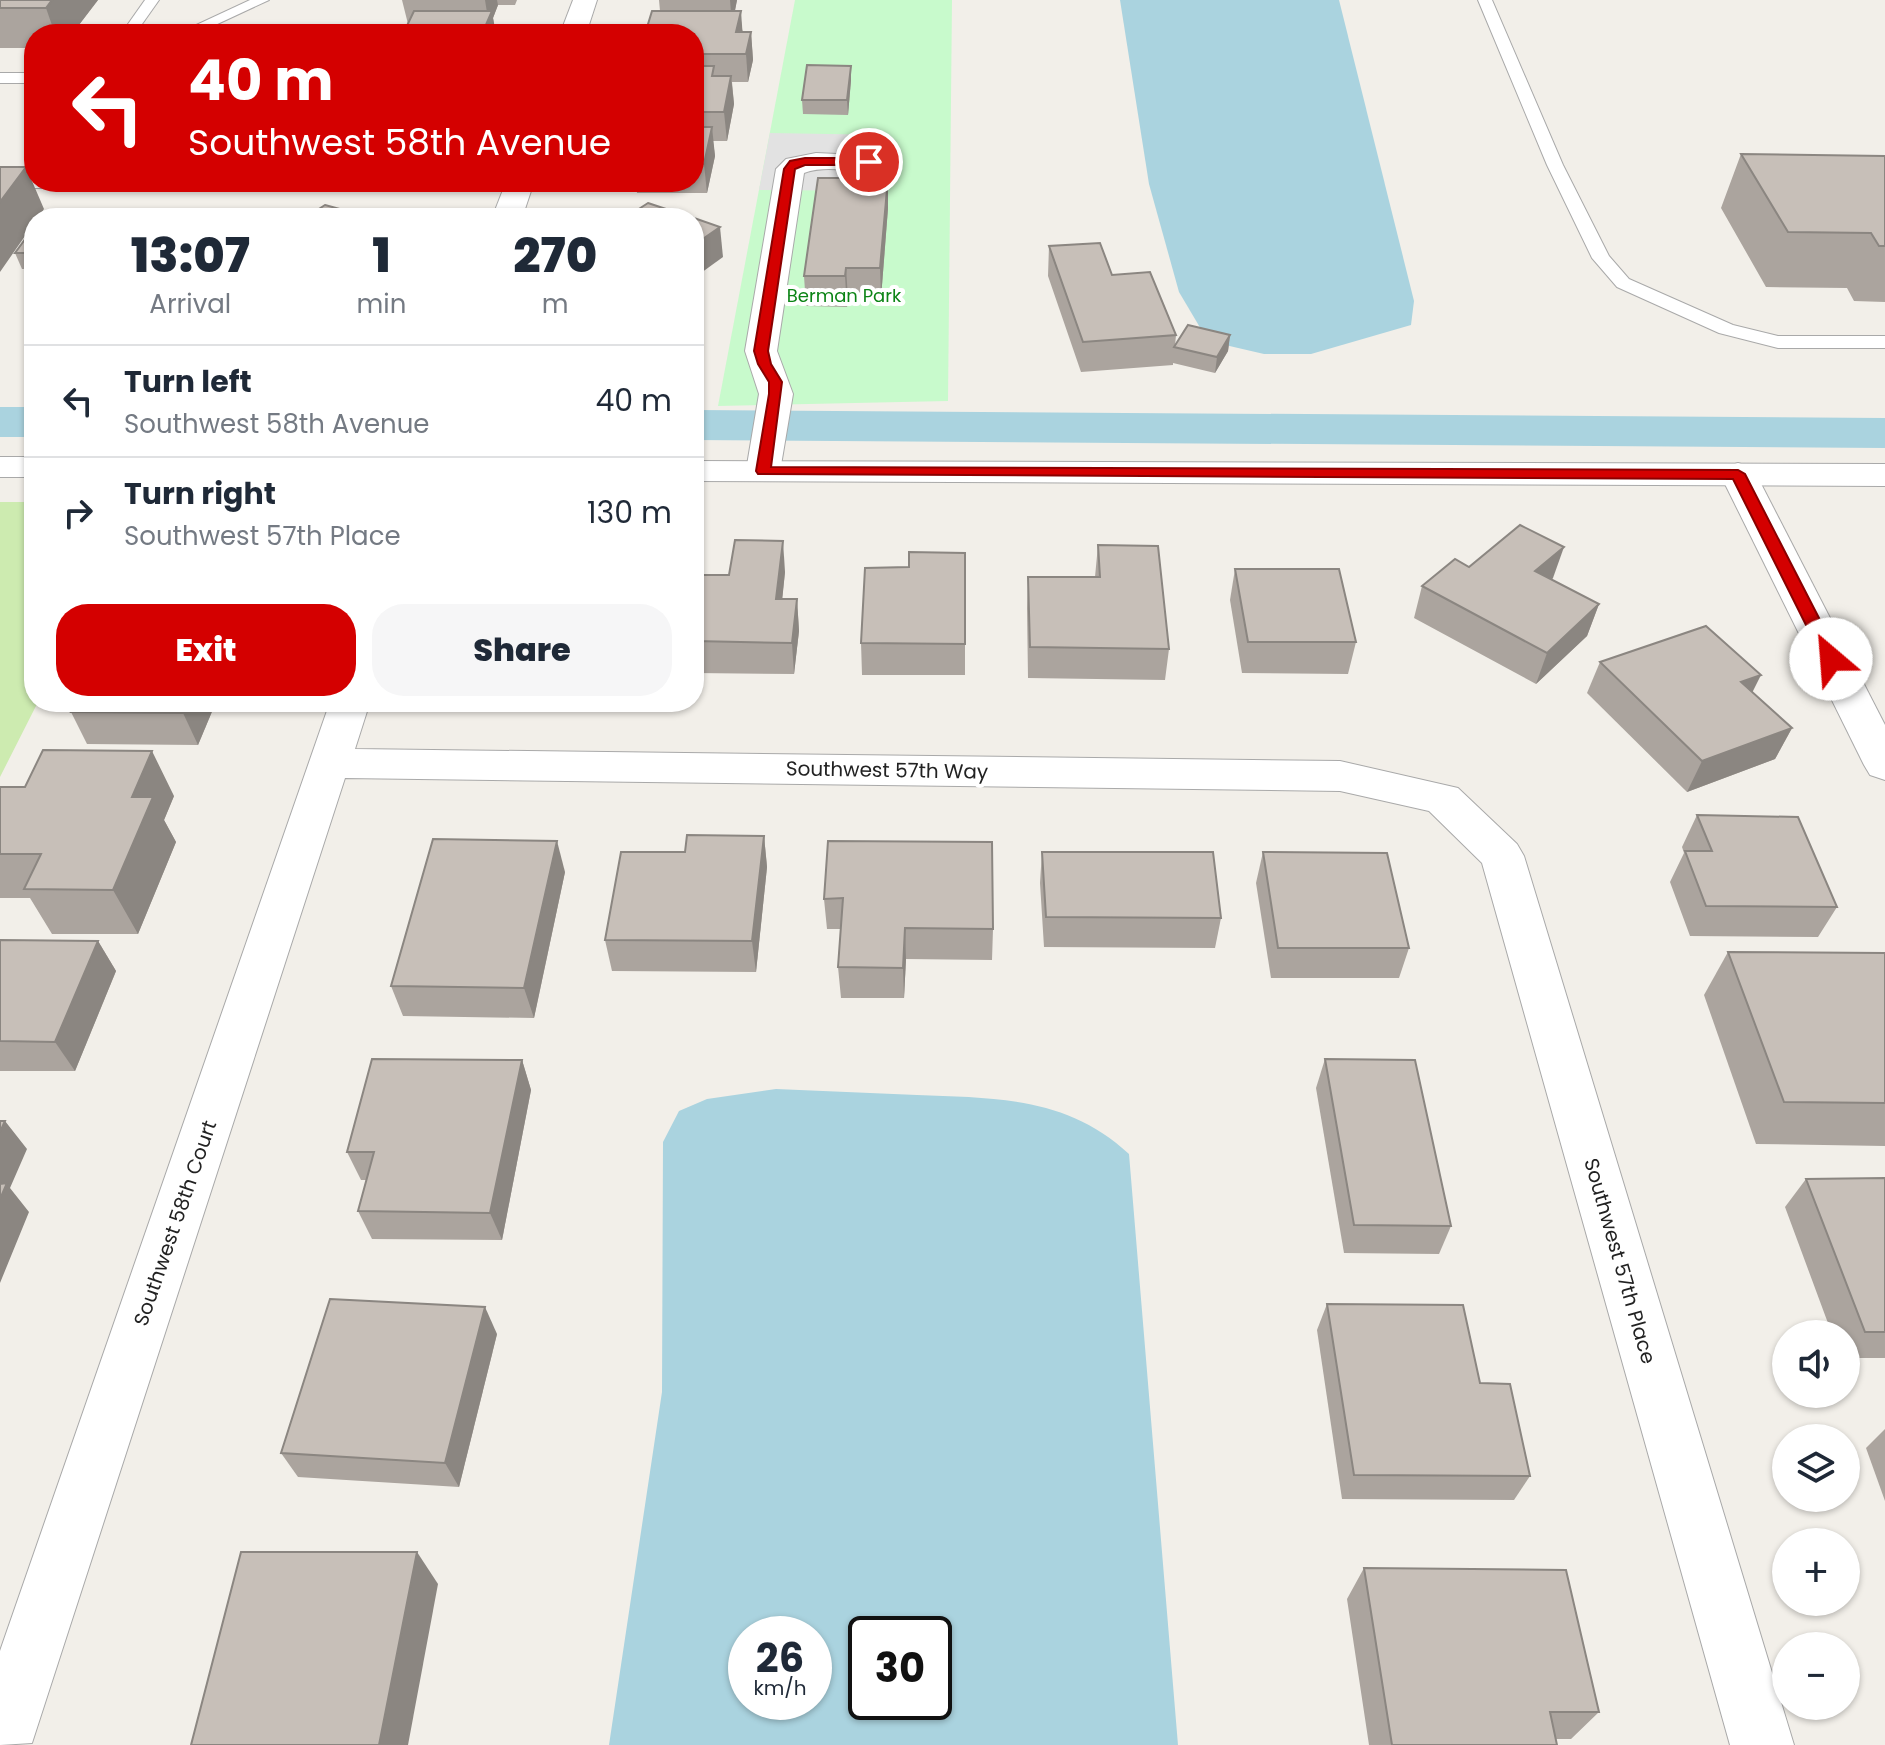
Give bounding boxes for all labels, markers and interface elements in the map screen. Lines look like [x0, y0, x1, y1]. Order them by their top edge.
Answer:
text: 40 m [188, 41, 334, 120]
icon: left [56, 56, 160, 160]
text: Southwest 58th Avenue [188, 117, 611, 168]
pin [835, 128, 903, 196]
icon: arrive [847, 140, 891, 184]
text: 13:07 [131, 222, 250, 289]
text: 1 [372, 222, 391, 289]
text: 270 [513, 222, 597, 289]
park label: Berman Park [787, 283, 902, 308]
text: Arrival [149, 286, 231, 322]
text: min [357, 286, 406, 322]
text: m [542, 286, 569, 322]
text: Turn left [124, 360, 252, 403]
icon: left [56, 379, 100, 423]
text: 40 m [595, 379, 672, 422]
text: Southwest 58th Avenue [124, 406, 429, 442]
text: Turn right [124, 472, 276, 515]
icon: right [56, 491, 100, 535]
text: 130 m [587, 491, 672, 534]
text: Southwest 57th Place [124, 518, 401, 554]
button: Exit [56, 604, 356, 696]
button: Share [372, 604, 672, 696]
position arrow [1789, 617, 1873, 701]
street label: Southwest 57th Way [786, 754, 988, 786]
street label: Southwest 58th Court [127, 1116, 223, 1330]
street label: Southwest 57th Place [1577, 1155, 1663, 1367]
map controls [1772, 1320, 1860, 1720]
button: sound [1772, 1320, 1860, 1408]
button: layers [1772, 1424, 1860, 1512]
button: + [1772, 1528, 1860, 1616]
speed limit sign: 30 [848, 1616, 952, 1720]
text: 26 [756, 1630, 804, 1686]
button: − [1772, 1632, 1860, 1720]
text: km/h [753, 1674, 807, 1702]

